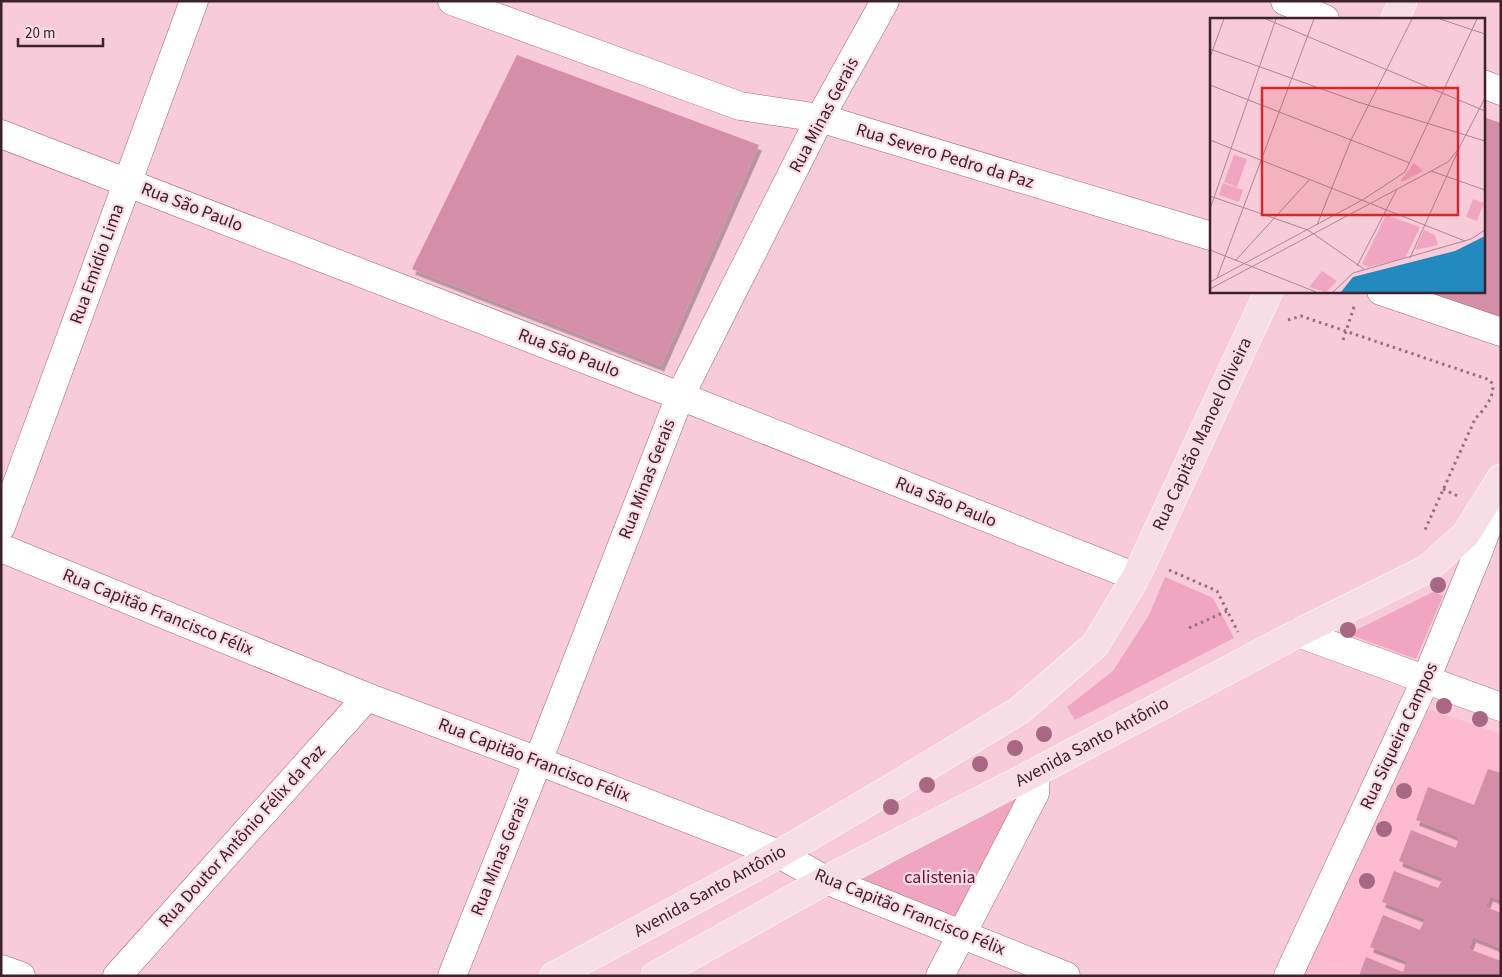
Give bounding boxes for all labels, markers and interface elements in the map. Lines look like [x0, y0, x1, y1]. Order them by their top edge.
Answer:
scale bar [18, 15, 102, 47]
inset map [1210, 18, 1484, 292]
text: 20 m [25, 23, 55, 44]
street label: Rua Minas Gerais [783, 53, 865, 177]
street label: Rua Severo Pedro da Paz [853, 117, 1037, 195]
street label: Rua São Paulo [137, 176, 247, 238]
street label: Rua Emídio Lima [64, 200, 130, 328]
street label: Rua São Paulo [514, 322, 624, 384]
street label: Rua Capitão Manoel Oliveira [1146, 333, 1258, 535]
street label: Rua Minas Gerais [613, 415, 681, 543]
street label: Rua São Paulo [892, 470, 1000, 534]
street label: Rua Capitão Francisco Félix [59, 562, 257, 662]
street label: Rua Siqueira Campos [1354, 658, 1444, 814]
street label: Avenida Santo Antônio [1011, 691, 1173, 793]
street label: Rua Capitão Francisco Félix [434, 712, 634, 808]
street label: Rua Doutor Antônio Félix da Paz [153, 739, 331, 933]
street label: Rua Minas Gerais [465, 792, 535, 920]
street label: Avenida Santo Antônio [629, 839, 791, 943]
street label: Rua Capitão Francisco Félix [811, 862, 1009, 962]
park label: calistenia [904, 865, 976, 890]

